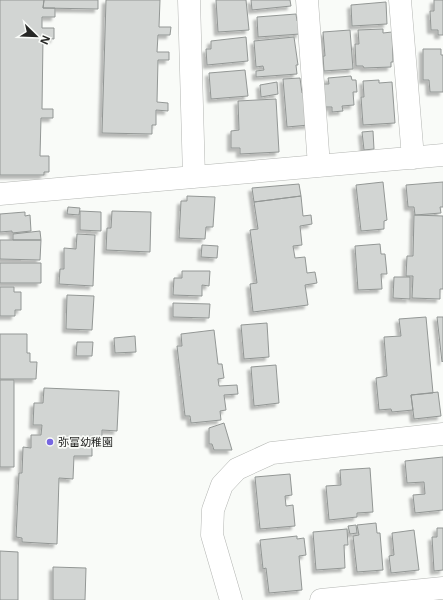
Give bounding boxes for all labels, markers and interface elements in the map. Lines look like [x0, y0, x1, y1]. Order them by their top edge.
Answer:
north arrow [16, 16, 56, 56]
text: N [37, 33, 54, 47]
place label: 弥富幼稚園 [58, 434, 113, 449]
marker: 弥富幼稚園 [45, 437, 55, 447]

